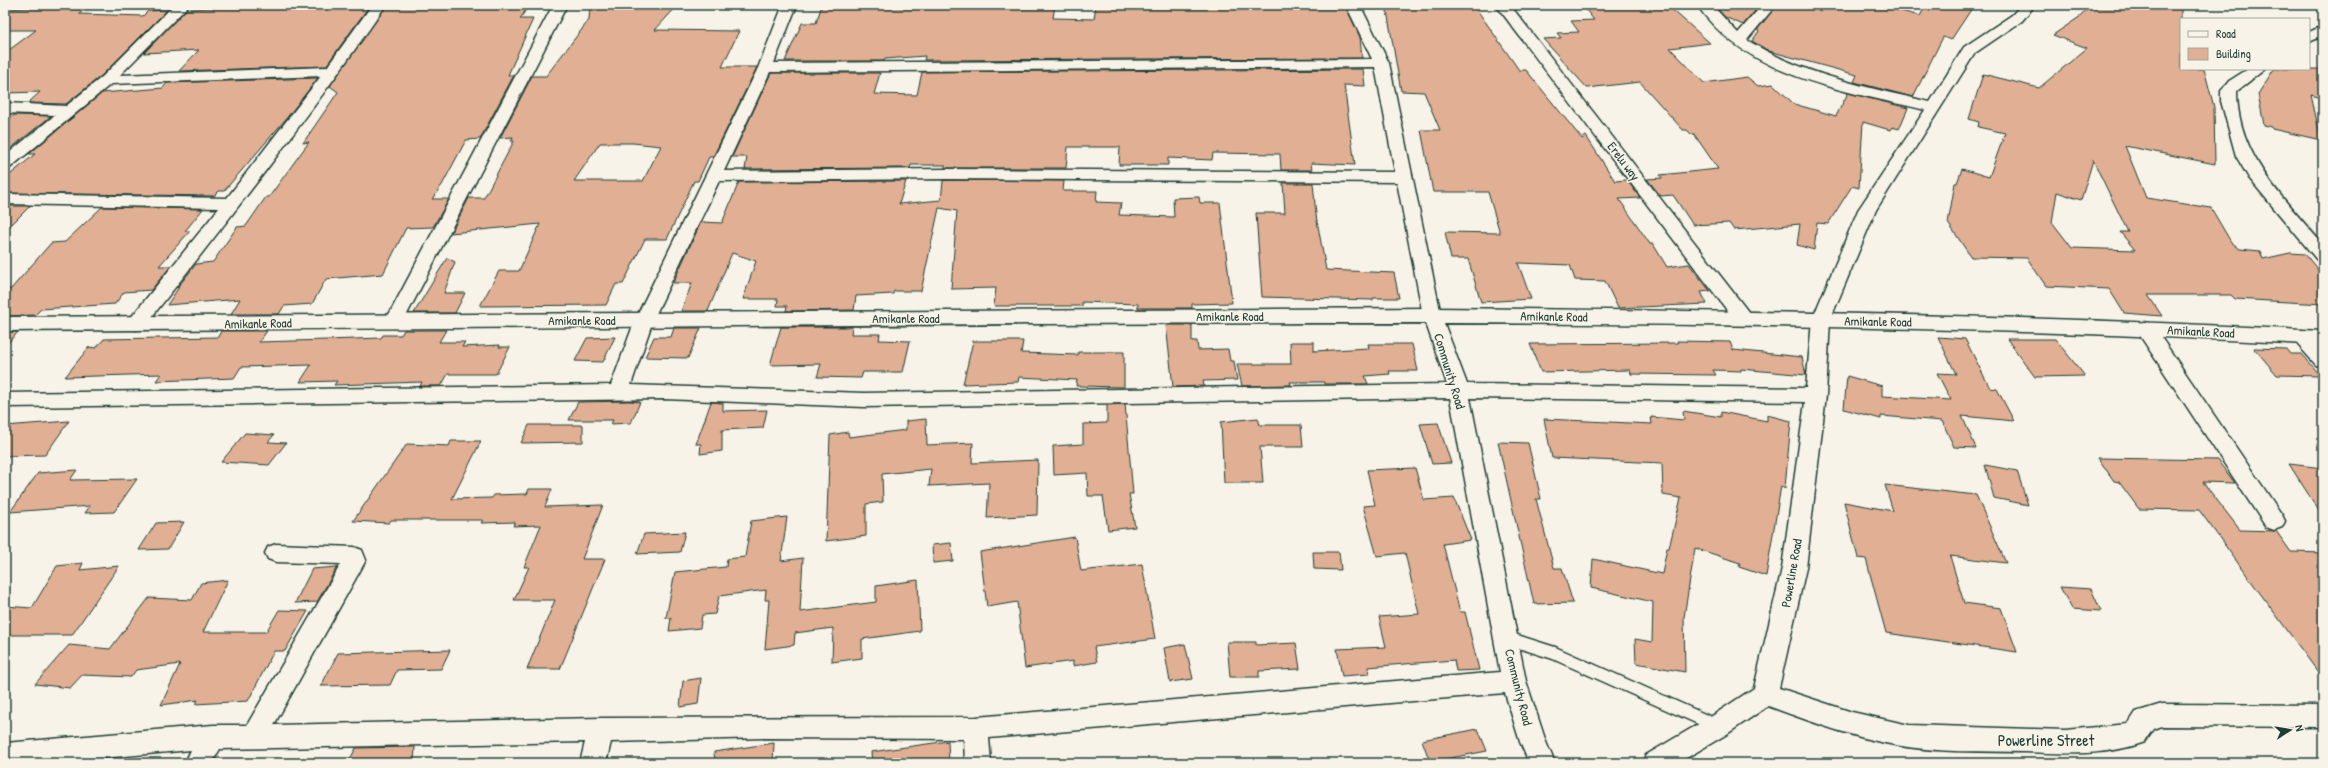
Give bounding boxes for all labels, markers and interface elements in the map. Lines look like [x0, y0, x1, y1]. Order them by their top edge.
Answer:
legend [2180, 18, 2310, 70]
text: Road [2216, 25, 2236, 42]
text: Building [2216, 45, 2251, 62]
street label: Erelu way [1604, 138, 1645, 184]
street label: Amikanle Road [1520, 306, 1588, 326]
street label: Amikanle Road [1196, 307, 1264, 325]
street label: Amikanle Road [872, 309, 940, 327]
street label: Amikanle Road [548, 311, 616, 329]
street label: Amikanle Road [1844, 311, 1912, 331]
street label: Amikanle Road [224, 313, 292, 333]
street label: Amikanle Road [2167, 320, 2235, 342]
street label: Community Road [1430, 331, 1470, 411]
street label: Powerline Road [1776, 537, 1806, 609]
street label: Community Road [1501, 647, 1537, 727]
north arrow [2270, 710, 2310, 750]
text: N [2292, 724, 2307, 732]
street label: Powerline Street [1998, 729, 2095, 751]

